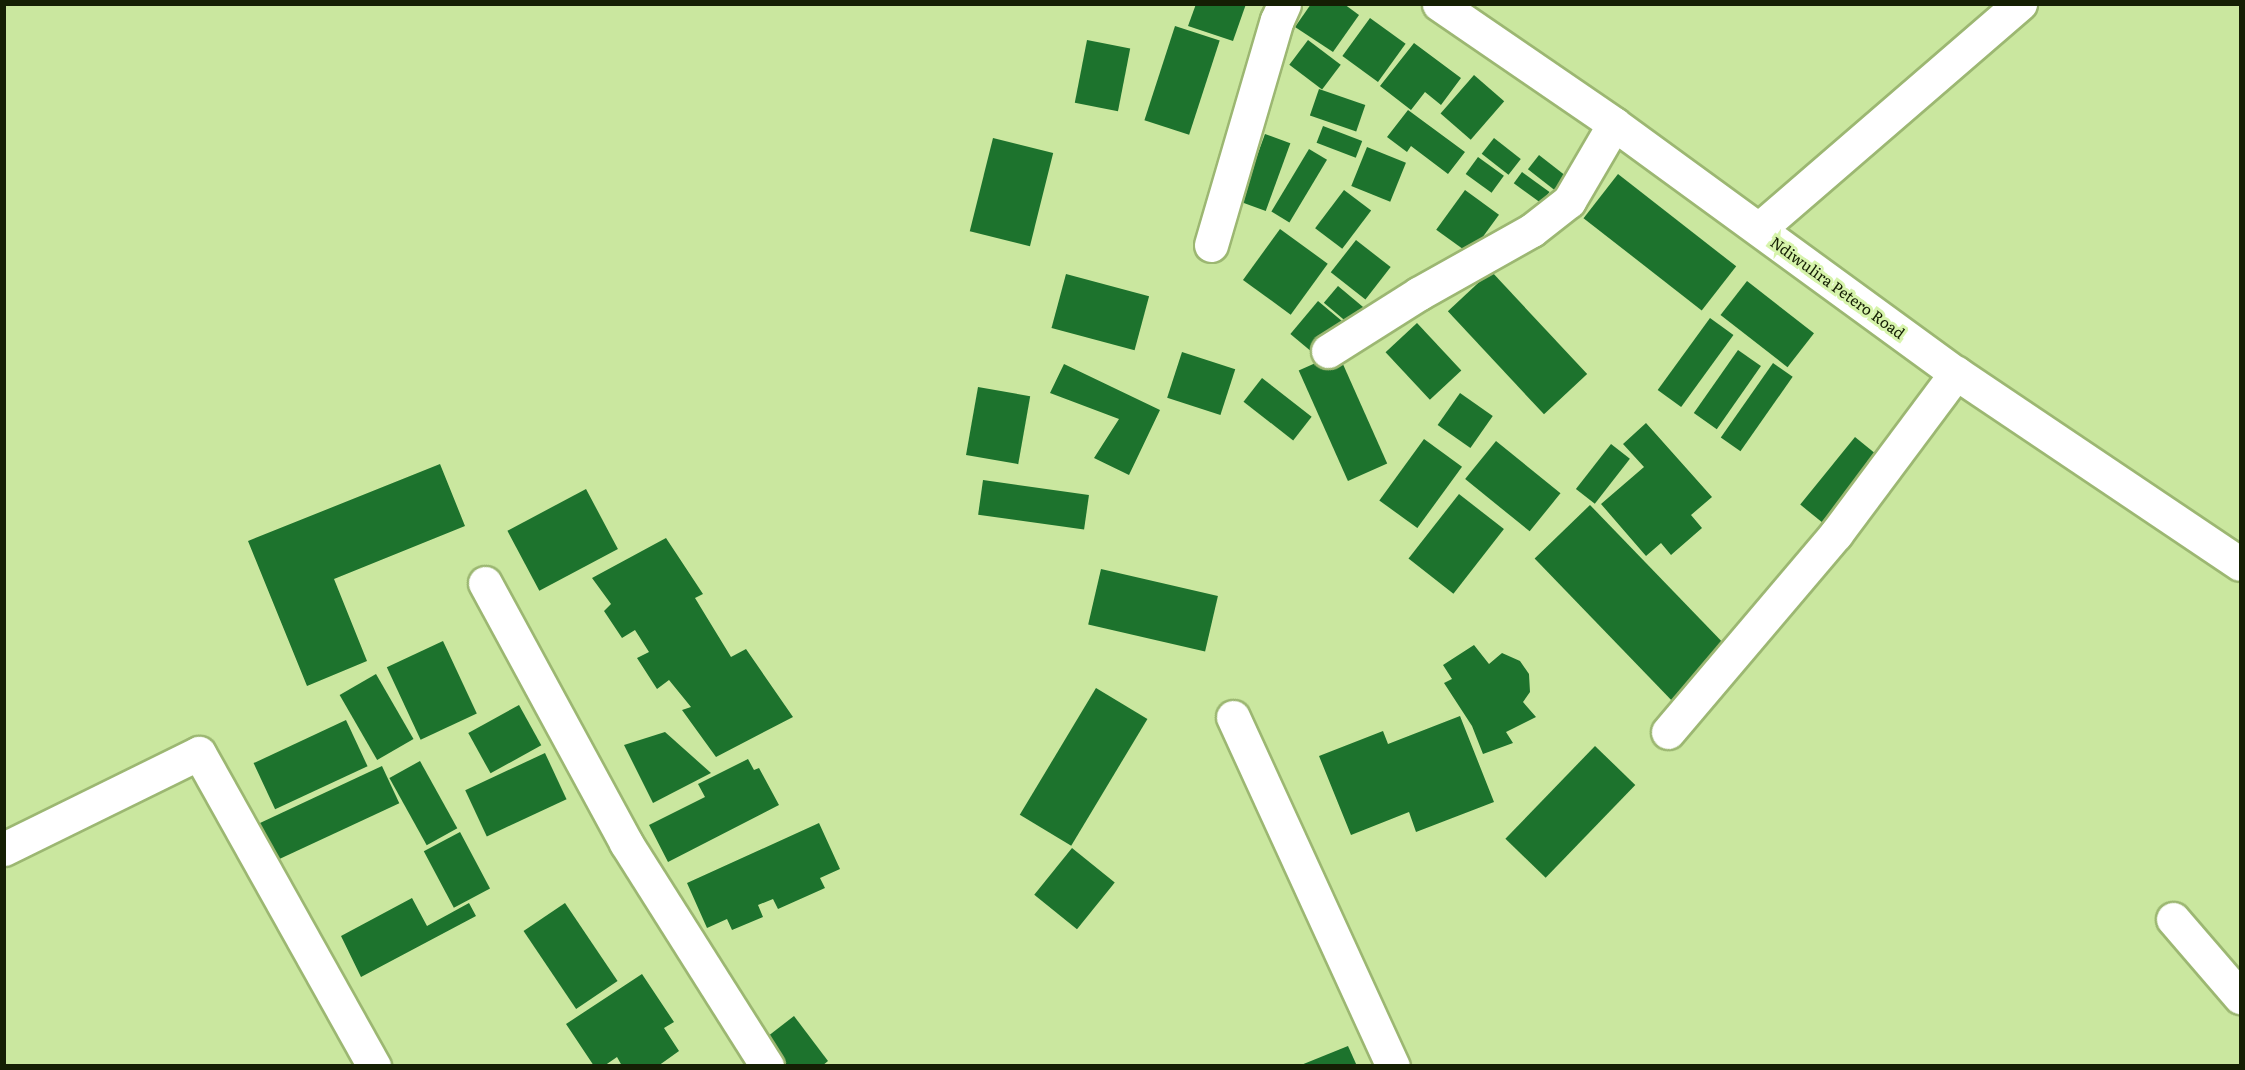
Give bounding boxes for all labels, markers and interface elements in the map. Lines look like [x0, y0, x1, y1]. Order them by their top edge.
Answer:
street label: Ndiwulira Petero Road [1767, 232, 1909, 342]

